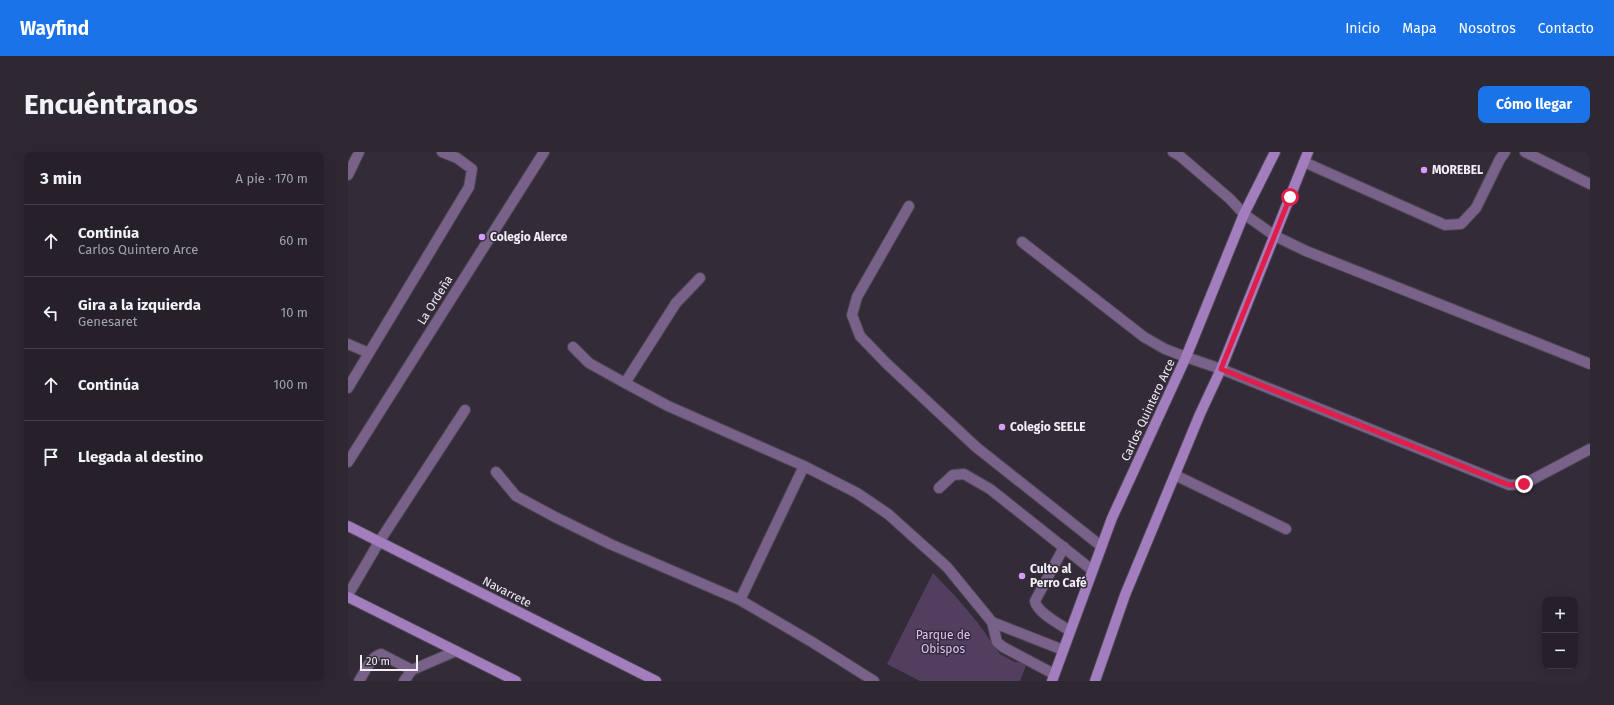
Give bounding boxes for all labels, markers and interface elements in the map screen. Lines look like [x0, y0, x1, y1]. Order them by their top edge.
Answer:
text: Wayfind [20, 17, 89, 40]
text: Inicio [1345, 20, 1380, 37]
text: Mapa [1402, 20, 1437, 37]
text: Nosotros [1459, 20, 1516, 37]
text: Contacto [1538, 20, 1594, 37]
button: Cómo llegar [1478, 86, 1590, 123]
text: Encuéntranos [24, 88, 198, 121]
place label: MOREBEL [1432, 163, 1483, 177]
marker: MOREBEL [1419, 165, 1429, 175]
text: 3 min [40, 168, 82, 189]
text: A pie · 170 m [236, 171, 308, 186]
route start [1281, 188, 1299, 206]
text: Continúa [78, 224, 139, 242]
icon: ahead [40, 230, 62, 252]
place label: Colegio Alerce [490, 230, 568, 244]
marker: Colegio Alerce [477, 232, 487, 242]
text: 60 m [279, 233, 308, 248]
text: Carlos Quintero Arce [78, 242, 198, 257]
street label: La Ordeña [414, 273, 456, 327]
text: Gira a la izquierda [78, 296, 201, 314]
icon: left [40, 302, 62, 324]
text: 10 m [281, 305, 308, 320]
text: Genesaret [78, 314, 137, 329]
street label: Carlos Quintero Arce [1118, 357, 1178, 463]
icon: ahead [40, 374, 62, 396]
text: Continúa [78, 376, 139, 394]
text: 100 m [273, 377, 308, 392]
place label: Colegio SEELE [1010, 420, 1086, 434]
marker: Colegio SEELE [997, 422, 1007, 432]
icon: arrive [40, 446, 62, 468]
text: Llegada al destino [78, 448, 203, 466]
route end [1515, 475, 1533, 493]
place label: Culto al Perro Café [1030, 562, 1087, 590]
marker: Culto al Perro Café [1017, 571, 1027, 581]
street label: Navarrete [480, 574, 534, 610]
map controls [1542, 597, 1578, 669]
button: + [1542, 597, 1578, 633]
park label: Parque de Obispos [916, 628, 970, 656]
button: − [1542, 633, 1578, 669]
scale bar [360, 653, 418, 672]
text: 20 m [366, 655, 390, 668]

